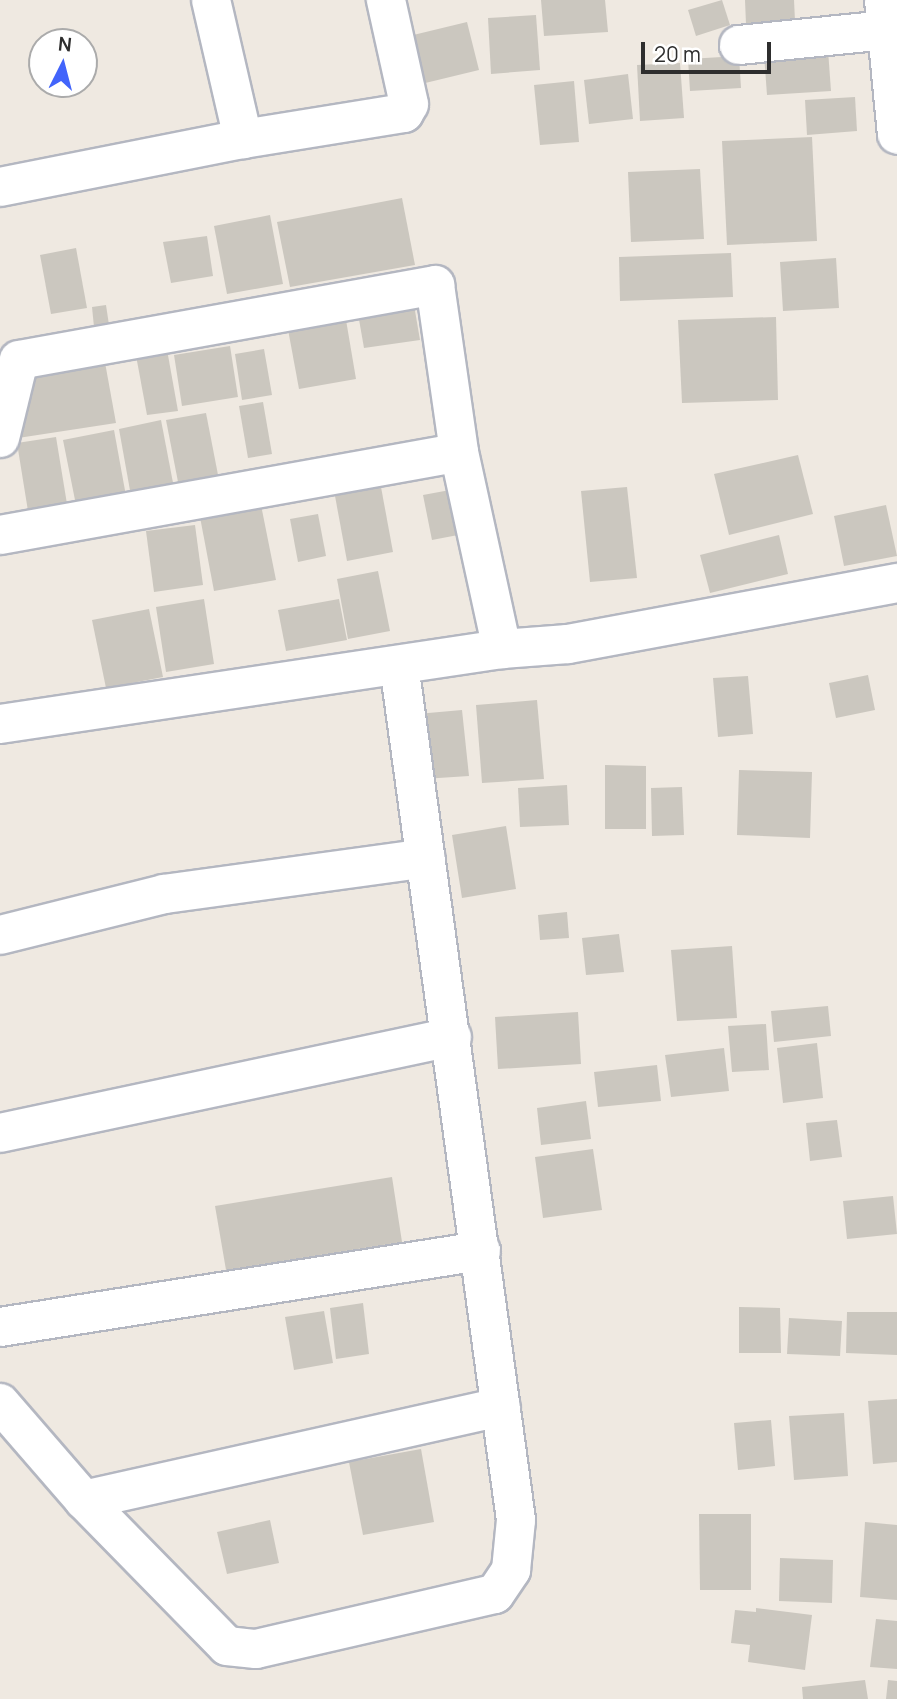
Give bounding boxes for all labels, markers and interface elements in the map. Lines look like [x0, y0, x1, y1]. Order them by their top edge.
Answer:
north arrow [28, 28, 98, 98]
scale bar [645, 28, 774, 72]
text: N [57, 30, 73, 58]
text: 20 m [654, 40, 701, 68]

